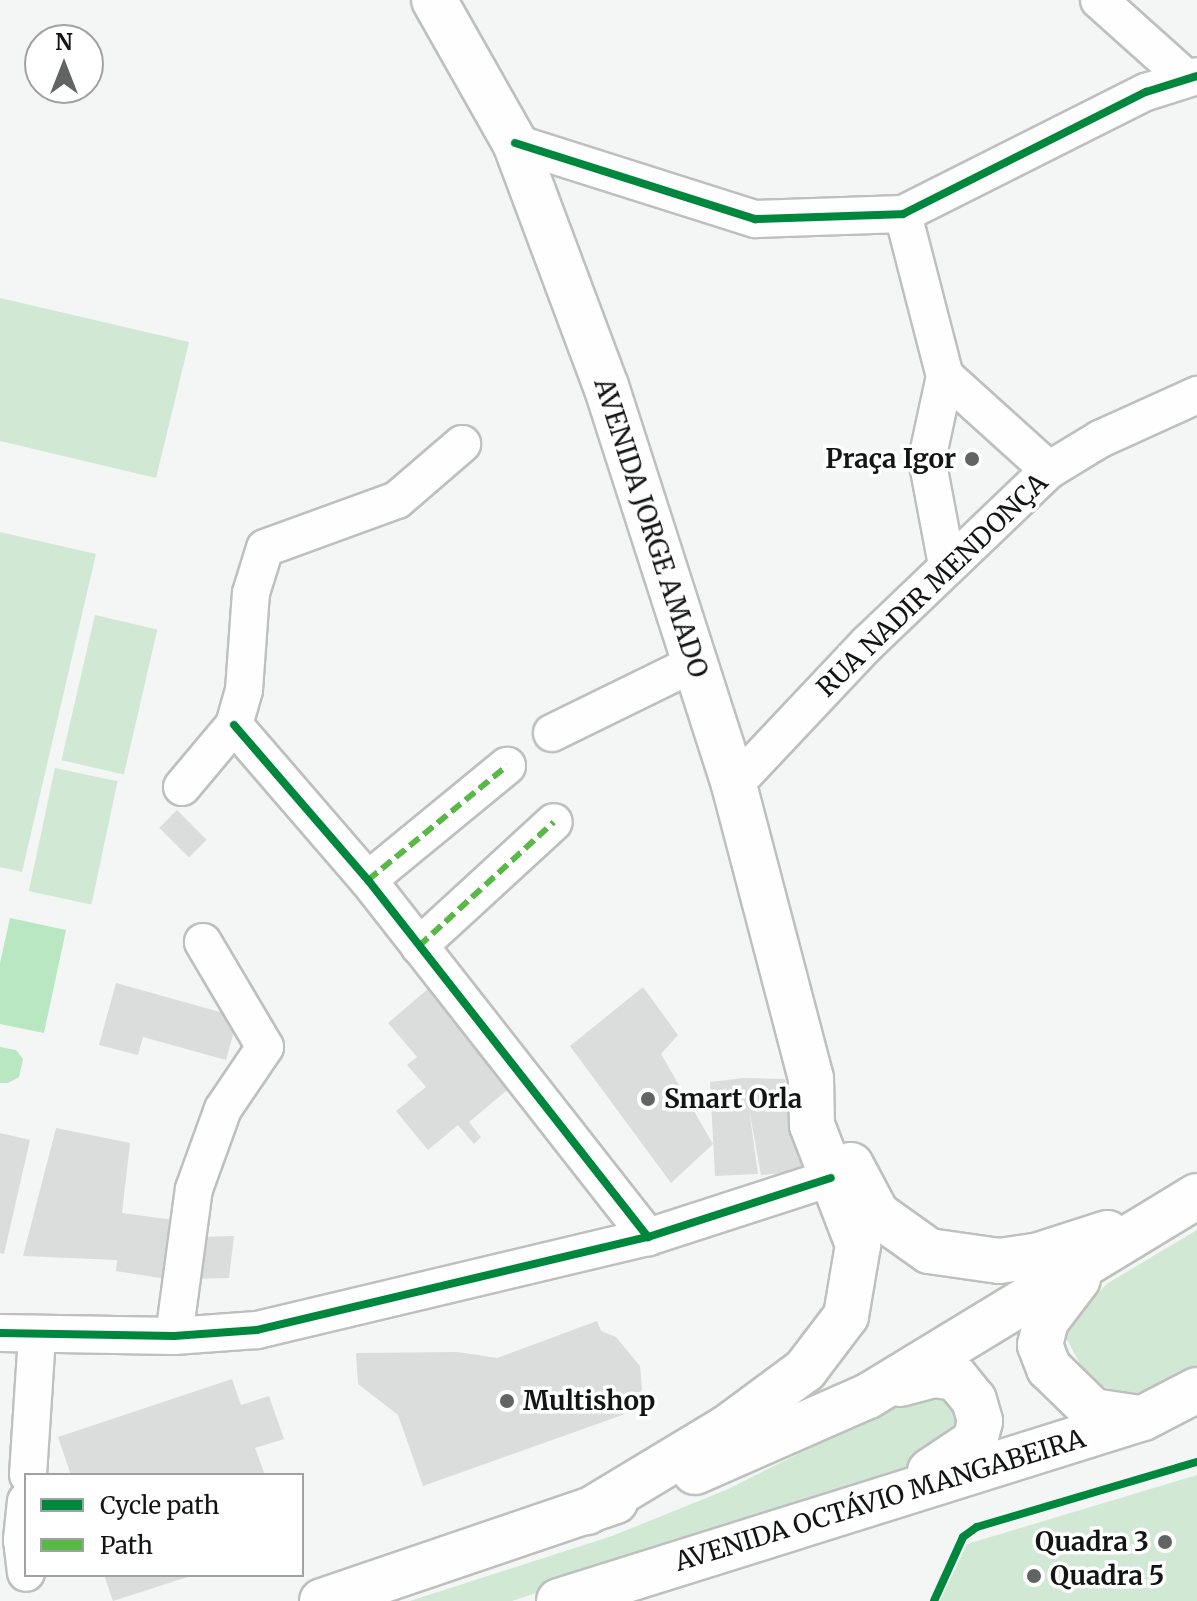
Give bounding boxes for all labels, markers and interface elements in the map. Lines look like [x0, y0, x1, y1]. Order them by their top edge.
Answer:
north arrow [24, 24, 104, 104]
text: N [55, 28, 73, 56]
street label: AVENIDA JORGE AMADO [588, 374, 714, 682]
place label: Praça Igor [825, 443, 956, 475]
marker: Praça Igor [963, 450, 981, 468]
street label: RUA NADIR MENDONÇA [810, 467, 1054, 703]
place label: Smart Orla [664, 1083, 802, 1115]
marker: Smart Orla [639, 1090, 657, 1108]
place label: Multishop [523, 1385, 655, 1417]
marker: Multishop [498, 1392, 516, 1410]
street label: AVENIDA OCTÁVIO MANGABEIRA [671, 1423, 1089, 1577]
legend [24, 1473, 304, 1577]
text: Cycle path [100, 1490, 219, 1521]
place label: Quadra 3 [1035, 1526, 1149, 1558]
text: Path [100, 1530, 153, 1561]
marker: Quadra 3 [1156, 1533, 1174, 1551]
place label: Quadra 5 [1050, 1560, 1164, 1592]
marker: Quadra 5 [1025, 1567, 1043, 1585]

